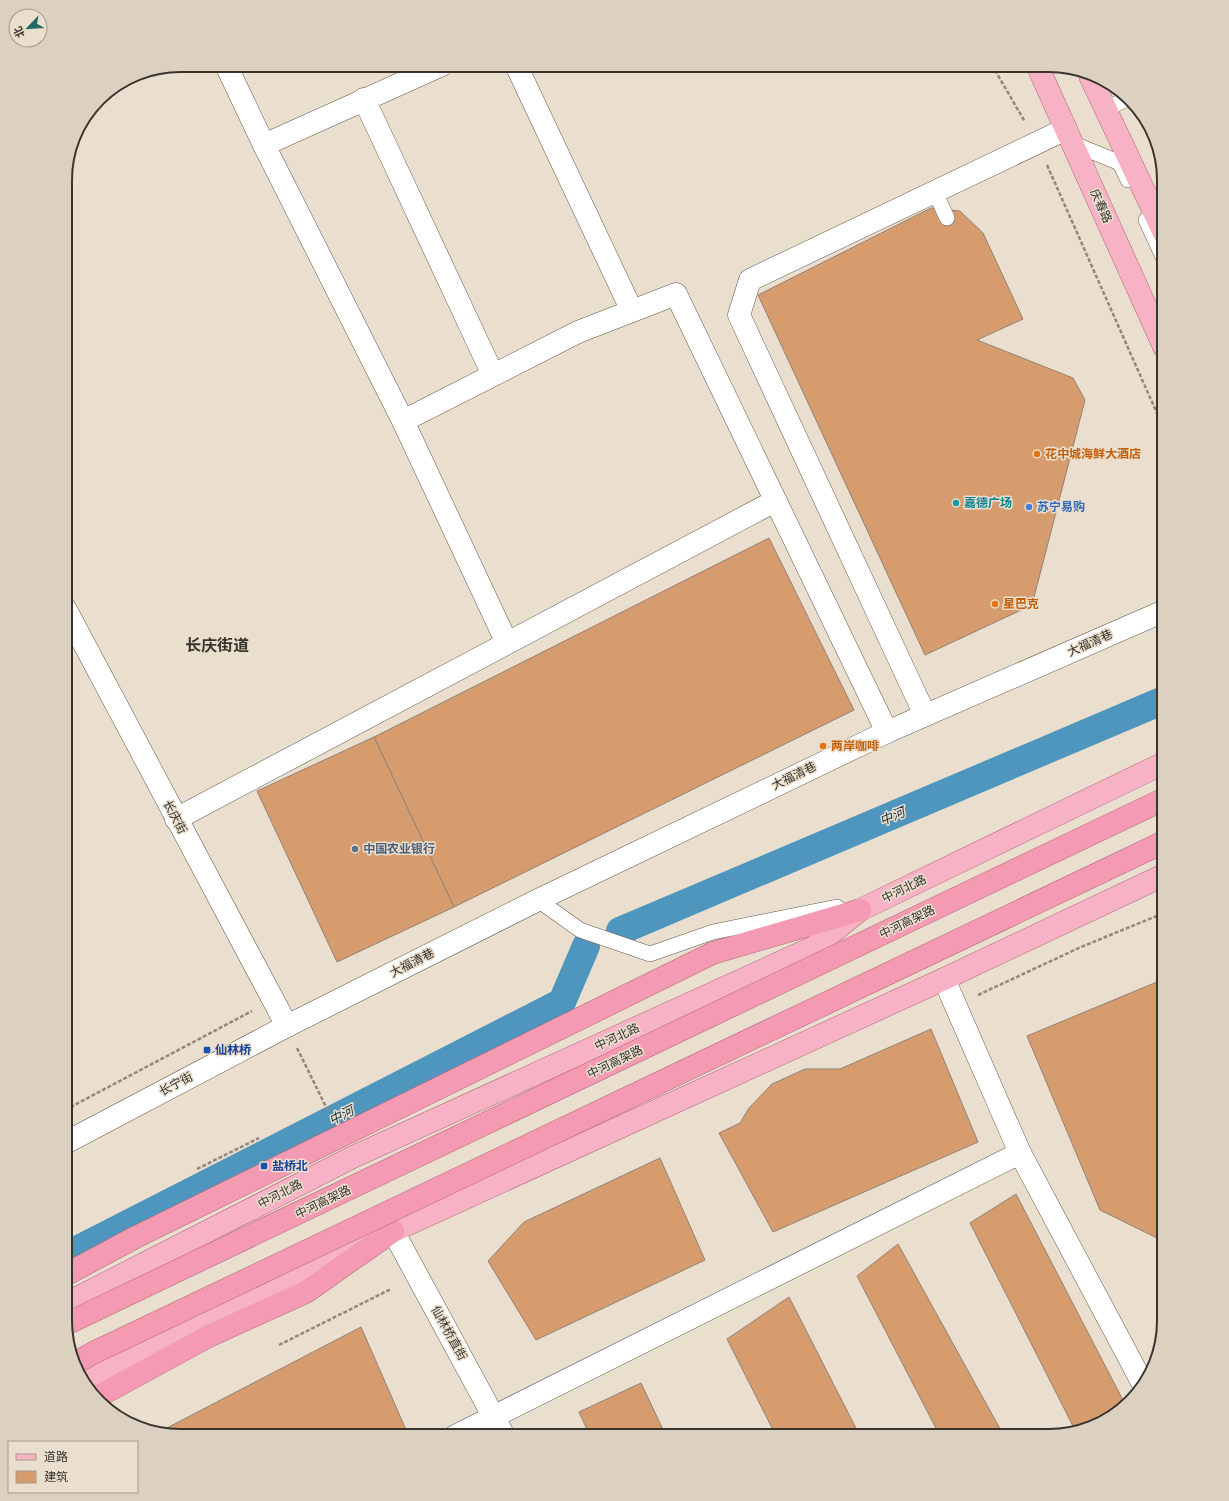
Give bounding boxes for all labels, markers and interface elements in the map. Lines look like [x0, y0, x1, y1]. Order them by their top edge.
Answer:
north arrow [8, 8, 48, 48]
text: 北 [10, 25, 27, 40]
street label: 庆春路 [1088, 186, 1116, 225]
place label: 花中城海鲜大酒店 [1045, 446, 1141, 460]
marker: 花中城海鲜大酒店 [1032, 449, 1042, 459]
place label: 嘉德广场 [964, 495, 1012, 509]
marker: 嘉德广场 [951, 498, 961, 508]
place label: 苏宁易购 [1037, 499, 1085, 513]
marker: 苏宁易购 [1024, 502, 1034, 512]
place label: 星巴克 [1003, 596, 1039, 610]
marker: 星巴克 [990, 599, 1000, 609]
street label: 大福清巷 [1065, 626, 1114, 658]
district label: 长庆街道 [185, 635, 249, 654]
place label: 两岸咖啡 [831, 738, 879, 752]
marker: 两岸咖啡 [818, 741, 828, 751]
street label: 大福清巷 [769, 758, 818, 792]
street label: 长庆街 [161, 797, 191, 836]
water label: 中河 [877, 802, 910, 828]
place label: 中国农业银行 [363, 841, 435, 855]
marker: 中国农业银行 [350, 844, 360, 854]
street label: 中河北路 [879, 871, 928, 905]
street label: 中河高架路 [877, 902, 937, 941]
street label: 大福清巷 [387, 945, 436, 979]
street label: 中河北路 [592, 1020, 641, 1053]
place label: 仙林桥 [215, 1042, 251, 1056]
street label: 中河高架路 [585, 1042, 645, 1081]
marker: 仙林桥 [202, 1045, 212, 1055]
street label: 长宁街 [156, 1068, 195, 1098]
water label: 中河 [326, 1101, 359, 1128]
place label: 盐桥北 [272, 1158, 308, 1172]
marker: 盐桥北 [259, 1161, 269, 1171]
street label: 中河北路 [255, 1176, 304, 1210]
street label: 中河高架路 [293, 1182, 353, 1221]
street label: 仙林桥直街 [429, 1303, 471, 1362]
legend [8, 1441, 138, 1493]
text: 道路 [44, 1449, 68, 1463]
text: 建筑 [44, 1469, 68, 1483]

